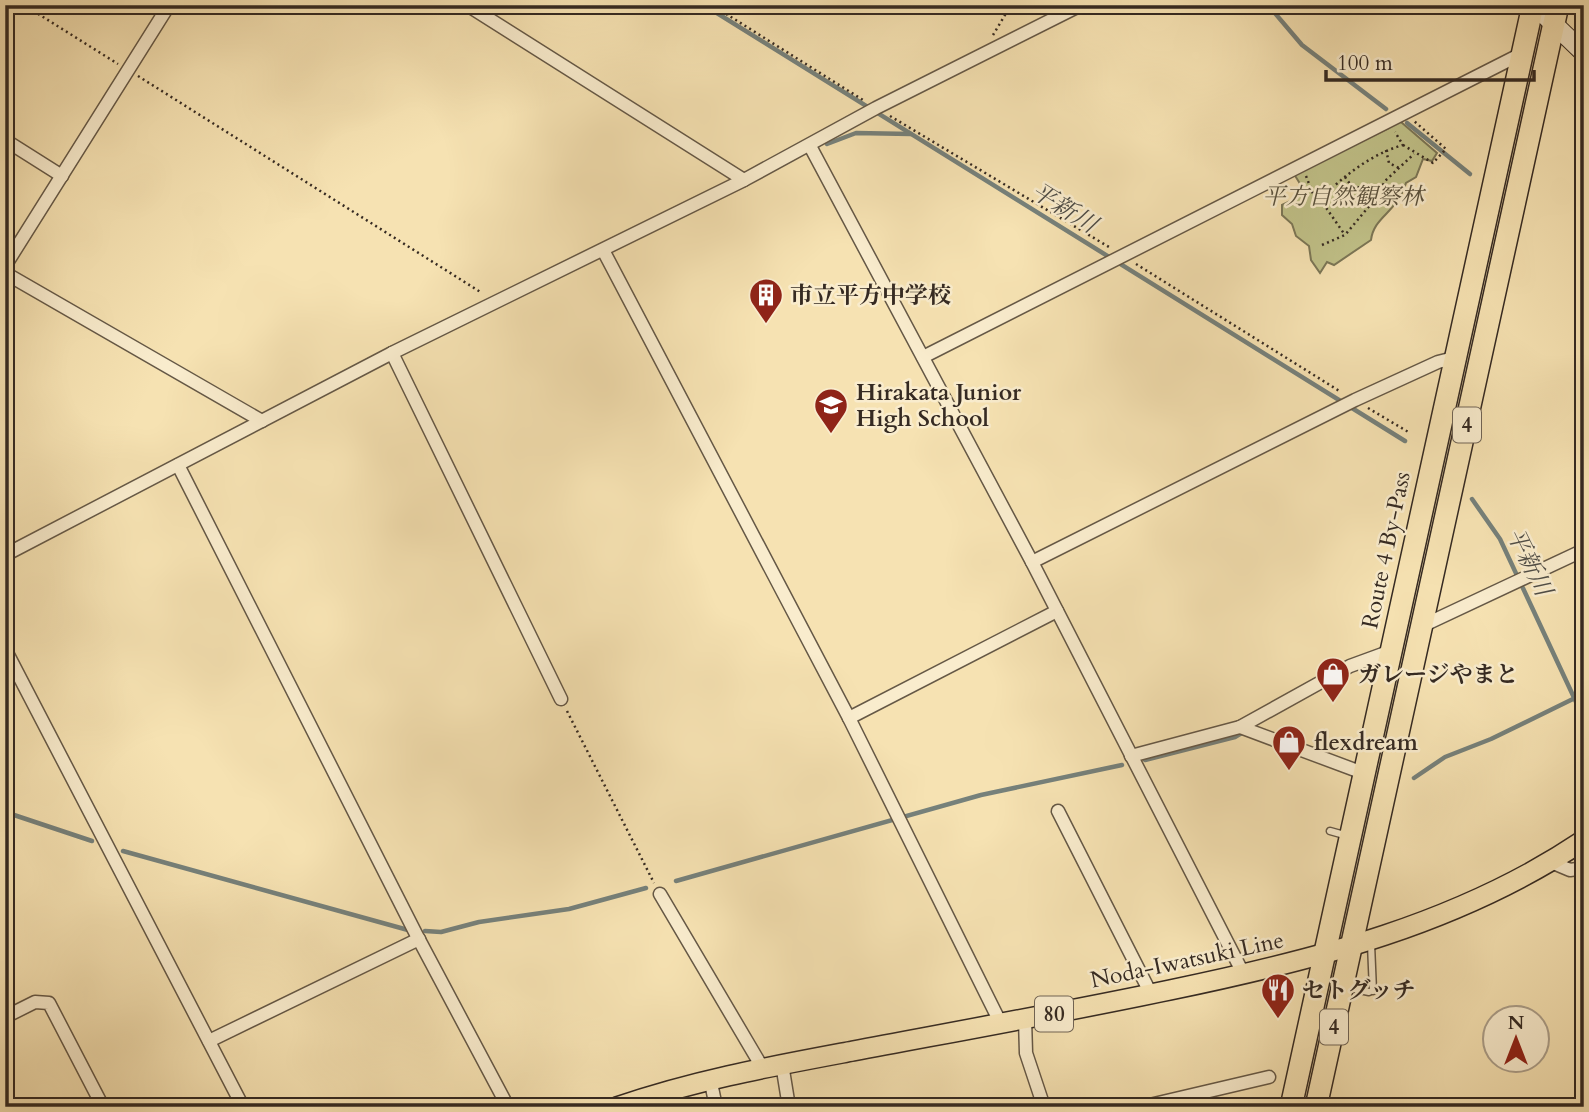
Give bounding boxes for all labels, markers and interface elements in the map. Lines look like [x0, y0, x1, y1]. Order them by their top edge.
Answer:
scale bar [1326, 38, 1535, 82]
text: 100 m [1337, 49, 1393, 78]
water label: 平新川 [1025, 175, 1106, 243]
park label: 平方自然観察林 [1263, 181, 1427, 212]
building icon: 市立平方中学校 [747, 276, 785, 325]
place label: 市立平方中学校 [790, 280, 951, 311]
place label: Hirakata Junior High School [856, 377, 1022, 434]
school or university icon: Hirakata Junior High School [812, 386, 850, 435]
road number: 4 [1453, 408, 1481, 442]
street label: Route 4 By-Pass [1354, 469, 1418, 631]
water label: 平新川 [1498, 522, 1561, 604]
shop icon: ガレージやまと [1314, 655, 1352, 704]
place label: ガレージやまと [1358, 659, 1519, 690]
shop icon: flexdream [1270, 723, 1308, 772]
place label: flexdream [1314, 727, 1419, 758]
street label: Noda-Iwatsuki Line [1087, 924, 1287, 996]
restaurant icon: セトグッチ [1259, 971, 1297, 1020]
place label: セトグッチ [1302, 975, 1415, 1006]
road number: 80 [1035, 996, 1073, 1032]
north arrow [1480, 1004, 1550, 1074]
road number: 4 [1320, 1010, 1348, 1044]
text: N [1508, 1010, 1525, 1036]

